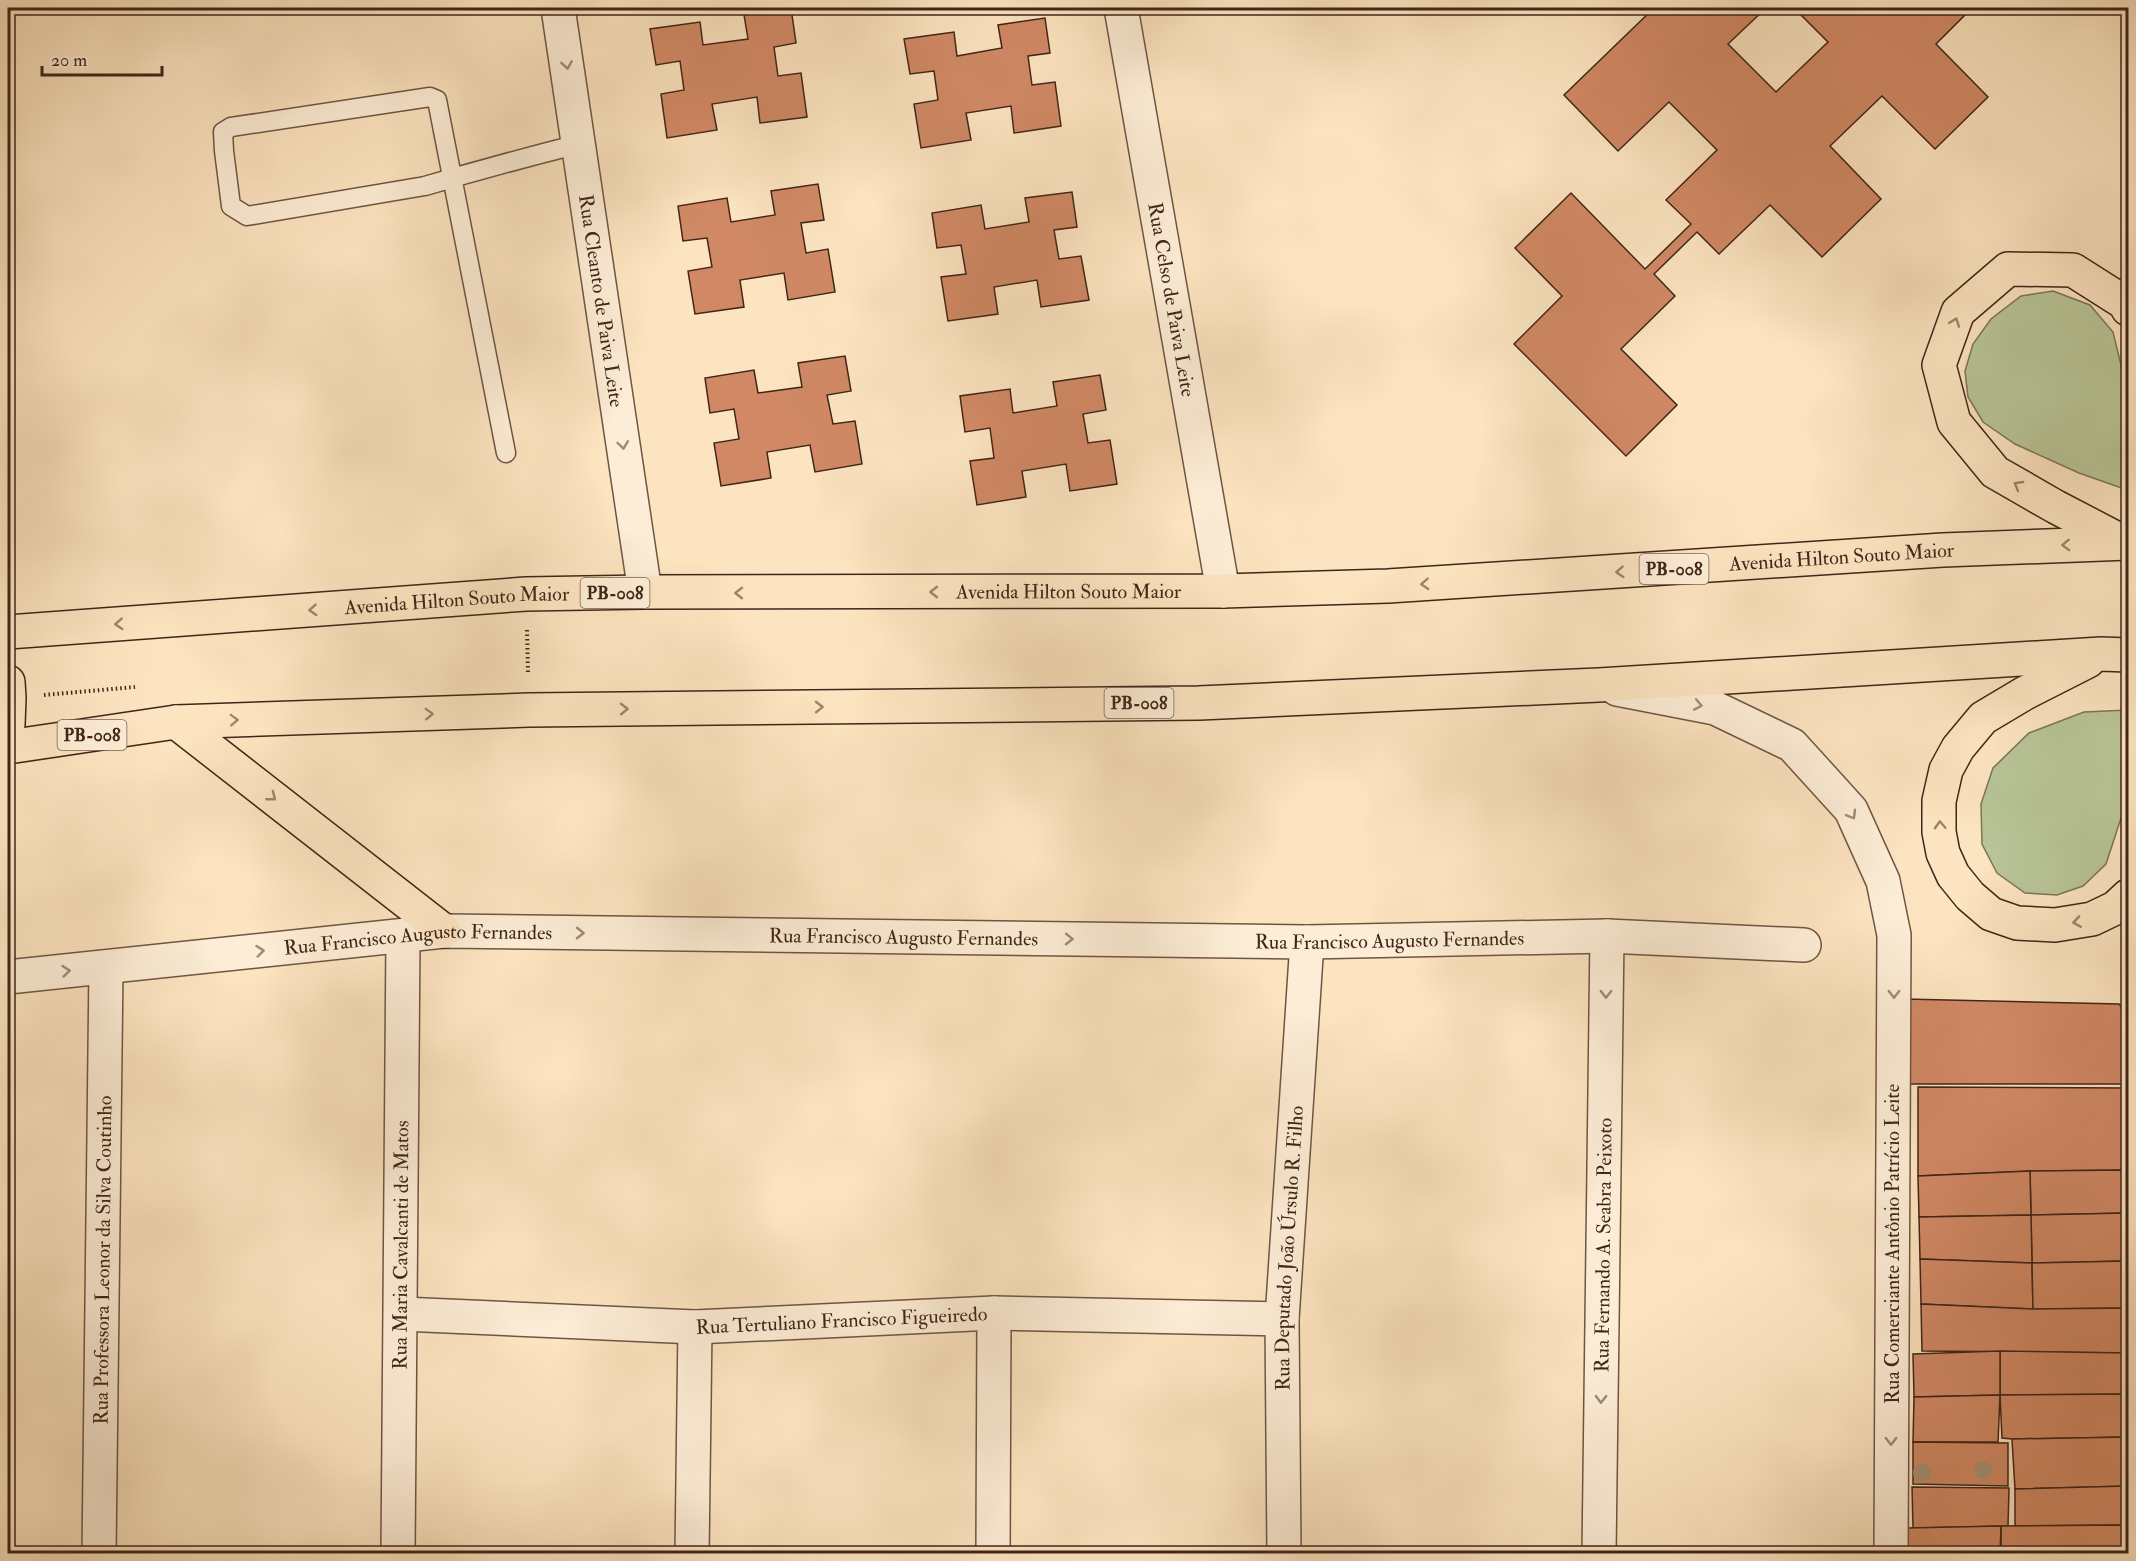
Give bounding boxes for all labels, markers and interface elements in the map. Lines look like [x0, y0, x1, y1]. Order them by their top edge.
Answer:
scale bar [42, 39, 162, 77]
text: 20 m [51, 49, 87, 72]
one-way arrow [560, 61, 572, 70]
street label: Rua Cleanto de Paiva Leite [573, 193, 629, 409]
street label: Rua Celso de Paiva Leite [1142, 201, 1201, 399]
one-way arrow [1947, 317, 1960, 328]
one-way arrow [617, 441, 629, 450]
one-way arrow [2014, 480, 2024, 492]
street label: Avenida Hilton Souto Maior [1727, 538, 1955, 577]
one-way arrow [2062, 539, 2071, 552]
road number: PB-008 [1640, 554, 1708, 584]
one-way arrow [1615, 566, 1624, 579]
one-way arrow [1421, 577, 1430, 590]
road number: PB-008 [580, 578, 650, 608]
street label: Avenida Hilton Souto Maior [955, 579, 1182, 604]
street label: Avenida Hilton Souto Maior [343, 581, 570, 620]
one-way arrow [929, 586, 938, 598]
one-way arrow [734, 587, 743, 599]
one-way arrow [309, 603, 318, 616]
one-way arrow [114, 617, 123, 630]
road number: PB-008 [1104, 688, 1174, 718]
one-way arrow [1692, 698, 1702, 711]
one-way arrow [815, 701, 824, 713]
one-way arrow [620, 703, 629, 715]
one-way arrow [425, 707, 434, 720]
one-way arrow [230, 714, 239, 726]
road number: PB-008 [58, 720, 127, 750]
one-way arrow [265, 789, 276, 800]
one-way arrow [1845, 808, 1856, 819]
one-way arrow [1933, 821, 1946, 830]
one-way arrow [2073, 915, 2082, 927]
street label: Rua Francisco Augusto Fernandes [283, 919, 553, 961]
street label: Rua Francisco Augusto Fernandes [769, 923, 1039, 952]
street label: Rua Francisco Augusto Fernandes [1255, 926, 1525, 955]
one-way arrow [575, 927, 584, 939]
one-way arrow [1064, 933, 1073, 945]
one-way arrow [255, 945, 264, 958]
one-way arrow [61, 965, 70, 978]
one-way arrow [1888, 989, 1900, 998]
one-way arrow [1600, 990, 1612, 999]
street label: Rua Comerciante Antônio Patrício Leite [1880, 1084, 1905, 1404]
street label: Rua Professora Leonor da Silva Coutinho [89, 1095, 117, 1425]
street label: Rua Deputado João Úrsulo R. Filho [1270, 1105, 1309, 1391]
street label: Rua Fernando A. Seabra Peixoto [1589, 1117, 1618, 1373]
street label: Rua Maria Cavalcanti de Matos [387, 1120, 415, 1370]
street label: Rua Tertuliano Francisco Figueiredo [695, 1301, 988, 1340]
one-way arrow [1595, 1395, 1607, 1404]
one-way arrow [1885, 1436, 1897, 1445]

